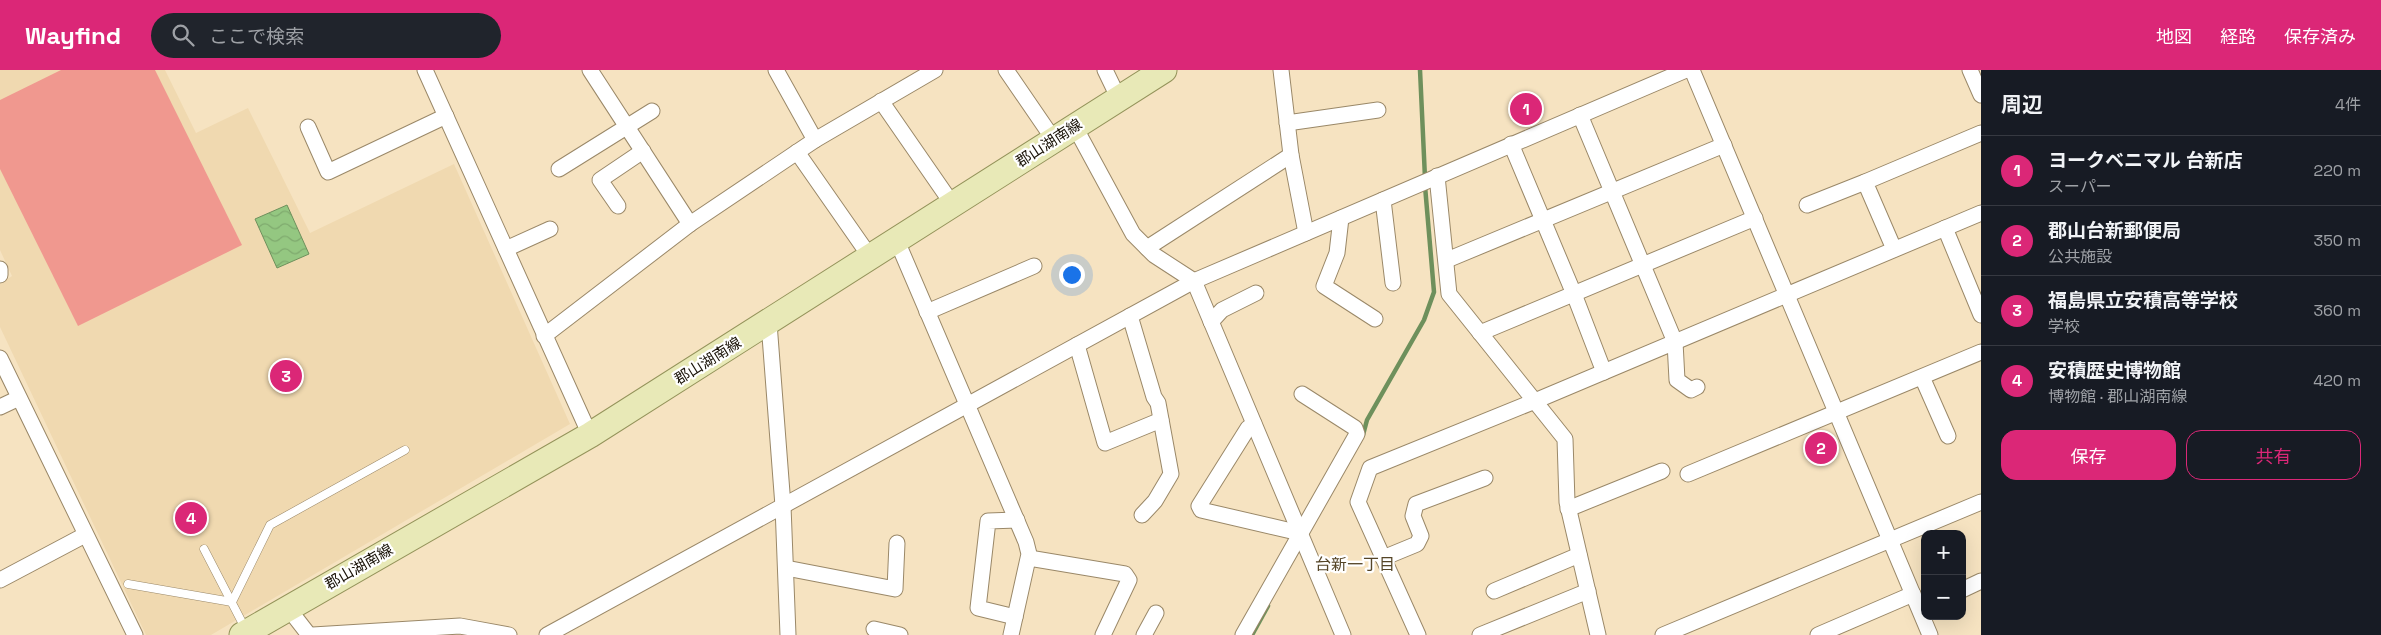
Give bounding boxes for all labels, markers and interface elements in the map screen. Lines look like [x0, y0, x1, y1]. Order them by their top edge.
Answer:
search box [151, 13, 501, 58]
text: Wayfind [25, 20, 121, 51]
icon: search [169, 21, 197, 49]
text: ここで検索 [209, 24, 304, 49]
text: 地図 [2156, 25, 2192, 48]
text: 経路 [2220, 25, 2256, 48]
text: 保存済み [2284, 25, 2356, 48]
pin: 1 [1510, 90, 1542, 128]
text: 周辺 [2001, 91, 2043, 118]
text: 4件 [2335, 94, 2361, 115]
street label: 郡山湖南線 [1012, 114, 1085, 171]
text: ヨークベニマル 台新店 [2048, 148, 2243, 173]
text: 1 [2013, 160, 2021, 181]
text: 220 m [2314, 160, 2361, 181]
text: スーパー [2048, 176, 2112, 197]
text: 郡山台新郵便局 [2048, 218, 2181, 243]
text: 2 [2012, 230, 2022, 251]
text: 350 m [2314, 230, 2361, 251]
text: 公共施設 [2048, 246, 2112, 267]
your location [1059, 262, 1085, 288]
text: 福島県立安積高等学校 [2048, 288, 2238, 313]
text: 3 [2012, 300, 2022, 321]
text: 360 m [2313, 300, 2361, 321]
text: 学校 [2048, 316, 2080, 337]
street label: 郡山湖南線 [671, 333, 745, 389]
pin: 3 [270, 357, 302, 395]
text: 安積歴史博物館 [2048, 358, 2181, 383]
text: 4 [2012, 370, 2022, 391]
text: 420 m [2313, 370, 2361, 391]
text: 博物館 · 郡山湖南線 [2048, 386, 2187, 407]
pin: 2 [1805, 429, 1837, 467]
button: 保存 [2001, 430, 2176, 480]
button: 共有 [2186, 430, 2361, 480]
pin: 4 [175, 499, 207, 537]
map controls [1921, 530, 1966, 620]
button: + [1921, 530, 1966, 575]
street label: 郡山湖南線 [322, 540, 396, 594]
district label: 台新一丁目 [1315, 554, 1395, 575]
button: − [1921, 575, 1966, 620]

